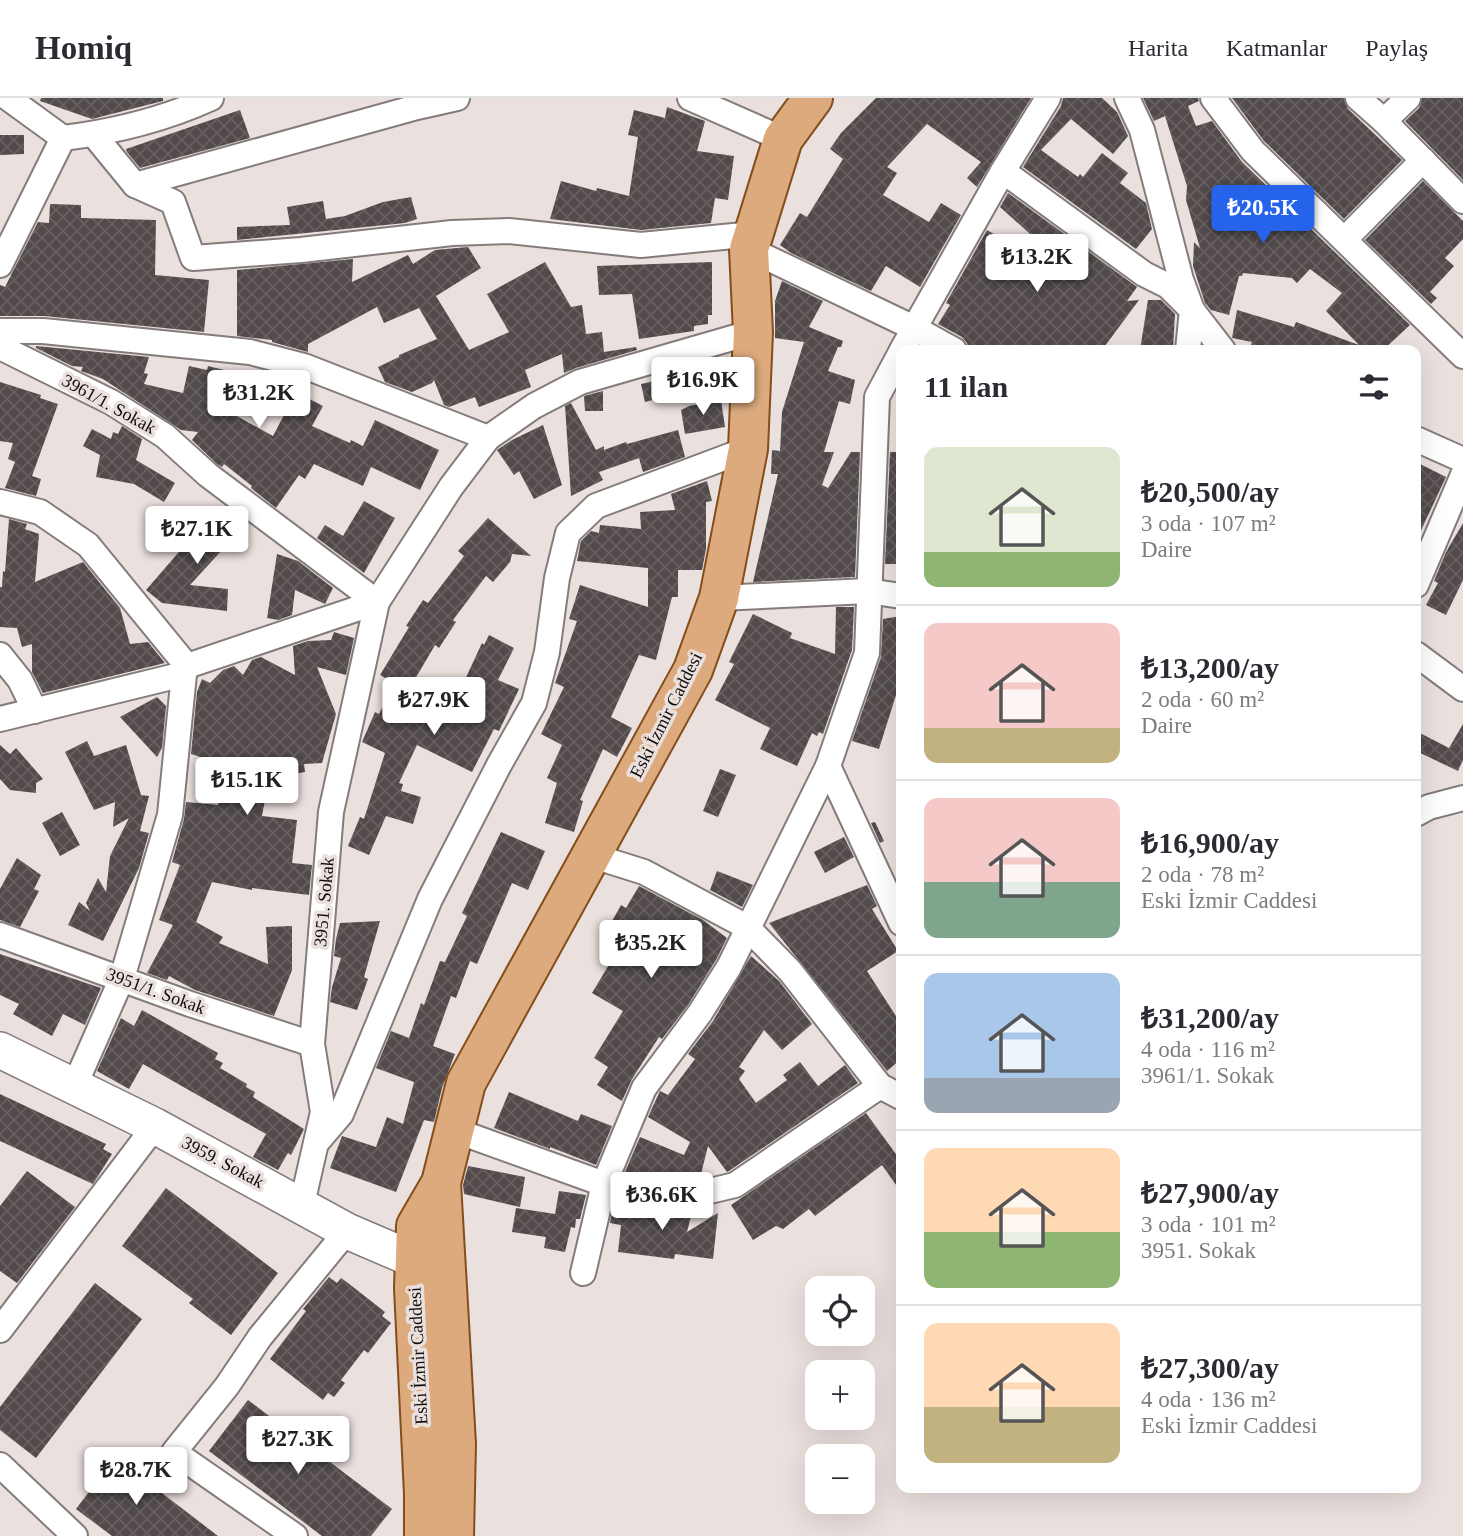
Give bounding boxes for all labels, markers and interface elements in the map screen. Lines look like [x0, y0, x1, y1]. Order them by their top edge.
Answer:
text: Homiq [35, 30, 132, 66]
text: Harita [1128, 35, 1188, 61]
text: Katmanlar [1226, 35, 1327, 61]
text: Paylaş [1365, 35, 1428, 61]
pin: ₺20.5K [1206, 186, 1320, 245]
text: ₺20.5K [1227, 195, 1299, 220]
pin: ₺13.2K [980, 234, 1094, 294]
text: ₺13.2K [1001, 244, 1073, 269]
pin: ₺16.9K [646, 358, 760, 417]
text: ₺16.9K [667, 367, 739, 392]
icon: filters [1355, 368, 1393, 406]
street label: 3961/1. Sokak [59, 370, 159, 438]
pin: ₺31.2K [202, 370, 316, 430]
text: 11 ilan [924, 370, 1008, 403]
text: ₺31.2K [223, 380, 295, 405]
icon: home [980, 475, 1064, 559]
text: ₺20,500/ay [1141, 475, 1279, 508]
pin: ₺27.1K [140, 506, 254, 566]
text: 3 oda · 107 m² [1141, 511, 1276, 536]
text: ₺27.1K [161, 516, 233, 541]
text: Daire [1141, 537, 1192, 562]
street label: Eski İzmir Caddesi [626, 649, 706, 781]
icon: home [980, 651, 1064, 735]
text: ₺13,200/ay [1141, 651, 1279, 684]
pin: ₺27.9K [377, 678, 491, 737]
text: ₺27.9K [398, 687, 470, 712]
text: 2 oda · 60 m² [1141, 687, 1264, 712]
text: Daire [1141, 713, 1192, 738]
pin: ₺15.1K [190, 758, 304, 817]
text: ₺15.1K [211, 767, 283, 792]
icon: home [980, 826, 1064, 910]
text: ₺16,900/ay [1141, 826, 1279, 859]
street label: 3951. Sokak [310, 856, 338, 948]
text: 2 oda · 78 m² [1141, 862, 1264, 887]
text: Eski İzmir Caddesi [1141, 888, 1317, 913]
pin: ₺35.2K [594, 920, 708, 980]
text: ₺35.2K [615, 930, 687, 955]
street label: 3951/1. Sokak [104, 964, 208, 1018]
icon: home [980, 1001, 1064, 1085]
text: ₺31,200/ay [1141, 1001, 1279, 1034]
text: 4 oda · 116 m² [1141, 1037, 1275, 1062]
text: 3961/1. Sokak [1141, 1063, 1274, 1088]
street label: 3959. Sokak [179, 1132, 267, 1192]
pin: ₺36.6K [605, 1172, 719, 1232]
icon: home [980, 1176, 1064, 1260]
text: ₺27,900/ay [1141, 1176, 1279, 1209]
text: ₺36.6K [626, 1182, 698, 1207]
text: 3 oda · 101 m² [1141, 1212, 1276, 1237]
text: 3951. Sokak [1141, 1238, 1256, 1263]
map controls [805, 1276, 875, 1514]
button: locate [805, 1276, 875, 1346]
street label: Eski İzmir Caddesi [404, 1287, 432, 1425]
icon: home [980, 1351, 1064, 1435]
text: ₺27,300/ay [1141, 1351, 1279, 1384]
button: + [805, 1360, 875, 1430]
text: 4 oda · 136 m² [1141, 1387, 1276, 1412]
text: Eski İzmir Caddesi [1141, 1413, 1317, 1438]
pin: ₺27.3K [241, 1416, 355, 1476]
text: ₺27.3K [262, 1426, 334, 1451]
button: − [805, 1444, 875, 1514]
pin: ₺28.7K [79, 1448, 193, 1507]
text: ₺28.7K [100, 1457, 172, 1482]

